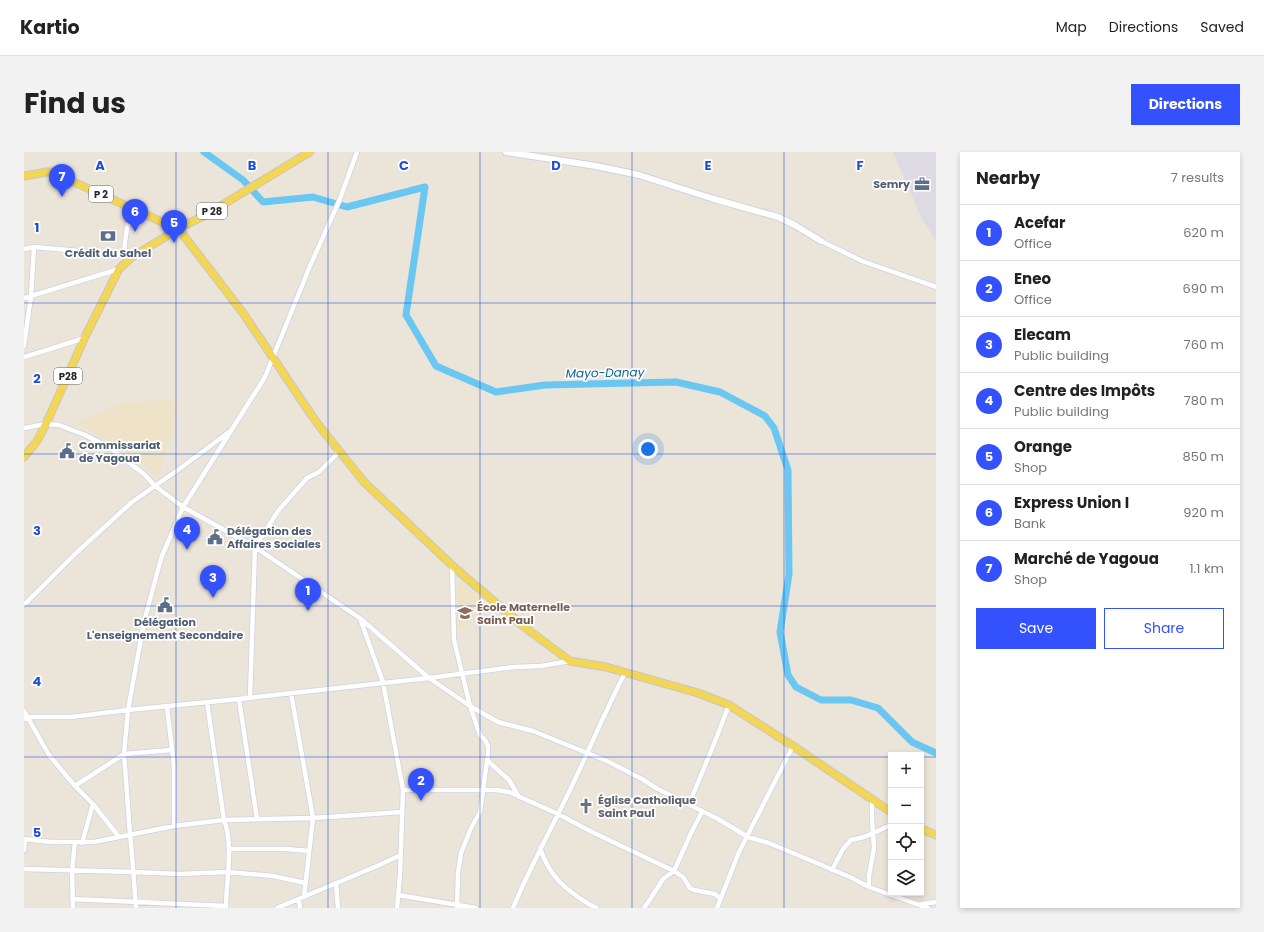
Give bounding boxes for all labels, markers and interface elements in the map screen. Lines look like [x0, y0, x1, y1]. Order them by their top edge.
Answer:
text: Kartio [20, 14, 80, 41]
text: Map [1056, 17, 1087, 37]
text: Directions [1109, 17, 1178, 37]
text: Saved [1200, 17, 1244, 37]
text: Find us [24, 84, 126, 123]
button: Directions [1131, 84, 1240, 125]
text: A [95, 156, 105, 175]
text: B [248, 156, 257, 175]
text: C [399, 156, 409, 175]
text: D [551, 156, 561, 175]
text: E [704, 156, 712, 175]
text: F [856, 156, 864, 175]
pin: 7 [49, 164, 75, 197]
text: Nearby [976, 166, 1040, 190]
text: 7 results [1171, 168, 1224, 187]
office icon: Semry [913, 175, 931, 193]
place label: Semry [873, 176, 910, 192]
road number: P 2 [89, 186, 113, 202]
pin: 6 [122, 199, 148, 232]
road number: P 28 [197, 203, 227, 219]
pin: 5 [161, 210, 187, 243]
text: Acefar [1014, 212, 1065, 233]
text: 1 [35, 218, 39, 237]
text: 1 [987, 223, 991, 242]
text: 620 m [1183, 223, 1224, 242]
bank icon: Crédit du Sahel [99, 227, 117, 245]
text: Office [1014, 234, 1052, 253]
place label: Crédit du Sahel [65, 245, 151, 261]
text: Eneo [1014, 268, 1051, 289]
text: 2 [985, 279, 993, 298]
text: 690 m [1183, 279, 1224, 298]
text: Office [1014, 290, 1052, 309]
text: Elecam [1014, 324, 1071, 345]
text: 3 [985, 335, 993, 354]
text: 760 m [1184, 335, 1224, 354]
text: Public building [1014, 346, 1109, 365]
water label: Mayo-Danay [566, 363, 646, 382]
road number: P28 [54, 368, 82, 384]
text: 2 [33, 369, 41, 388]
text: Centre des Impôts [1014, 380, 1155, 401]
text: 4 [985, 391, 993, 410]
text: 780 m [1184, 391, 1224, 410]
text: Public building [1014, 402, 1109, 421]
text: Orange [1014, 436, 1072, 457]
place label: Commissariat de Yagoua [79, 437, 161, 466]
your location [638, 439, 658, 459]
public building icon: Commissariat de Yagoua [58, 442, 76, 460]
text: 5 [985, 447, 993, 466]
text: 850 m [1183, 447, 1224, 466]
text: Shop [1014, 458, 1047, 477]
text: Express Union I [1014, 492, 1129, 513]
text: 6 [985, 503, 993, 522]
text: 920 m [1183, 503, 1224, 522]
text: Bank [1014, 514, 1046, 533]
pin: 4 [174, 517, 200, 550]
text: 3 [33, 521, 41, 540]
place label: Délégation des Affaires Sociales [227, 523, 321, 552]
public building icon: Délégation des Affaires Sociales [206, 528, 224, 546]
text: Marché de Yagoua [1014, 548, 1159, 569]
text: 7 [986, 559, 992, 578]
text: 1.1 km [1189, 559, 1224, 578]
pin: 3 [200, 565, 226, 598]
text: Shop [1014, 570, 1047, 589]
pin: 1 [295, 578, 321, 611]
public building icon: Délégation L'enseignement Secondaire [156, 596, 174, 614]
place label: École Maternelle Saint Paul [477, 599, 570, 628]
school or university icon: École Maternelle Saint Paul [456, 604, 474, 622]
button: Save [976, 608, 1096, 649]
button: Share [1104, 608, 1224, 649]
place label: Délégation L'enseignement Secondaire [87, 614, 244, 643]
text: 4 [33, 672, 42, 691]
map controls [888, 752, 924, 896]
button: + [888, 752, 924, 788]
pin: 2 [408, 768, 434, 801]
button: − [888, 788, 924, 824]
place label: Église Catholique Saint Paul [598, 792, 696, 821]
church icon: Église Catholique Saint Paul [577, 797, 595, 815]
text: 5 [33, 823, 41, 842]
button: locate [888, 824, 924, 860]
button: layers [888, 860, 924, 896]

